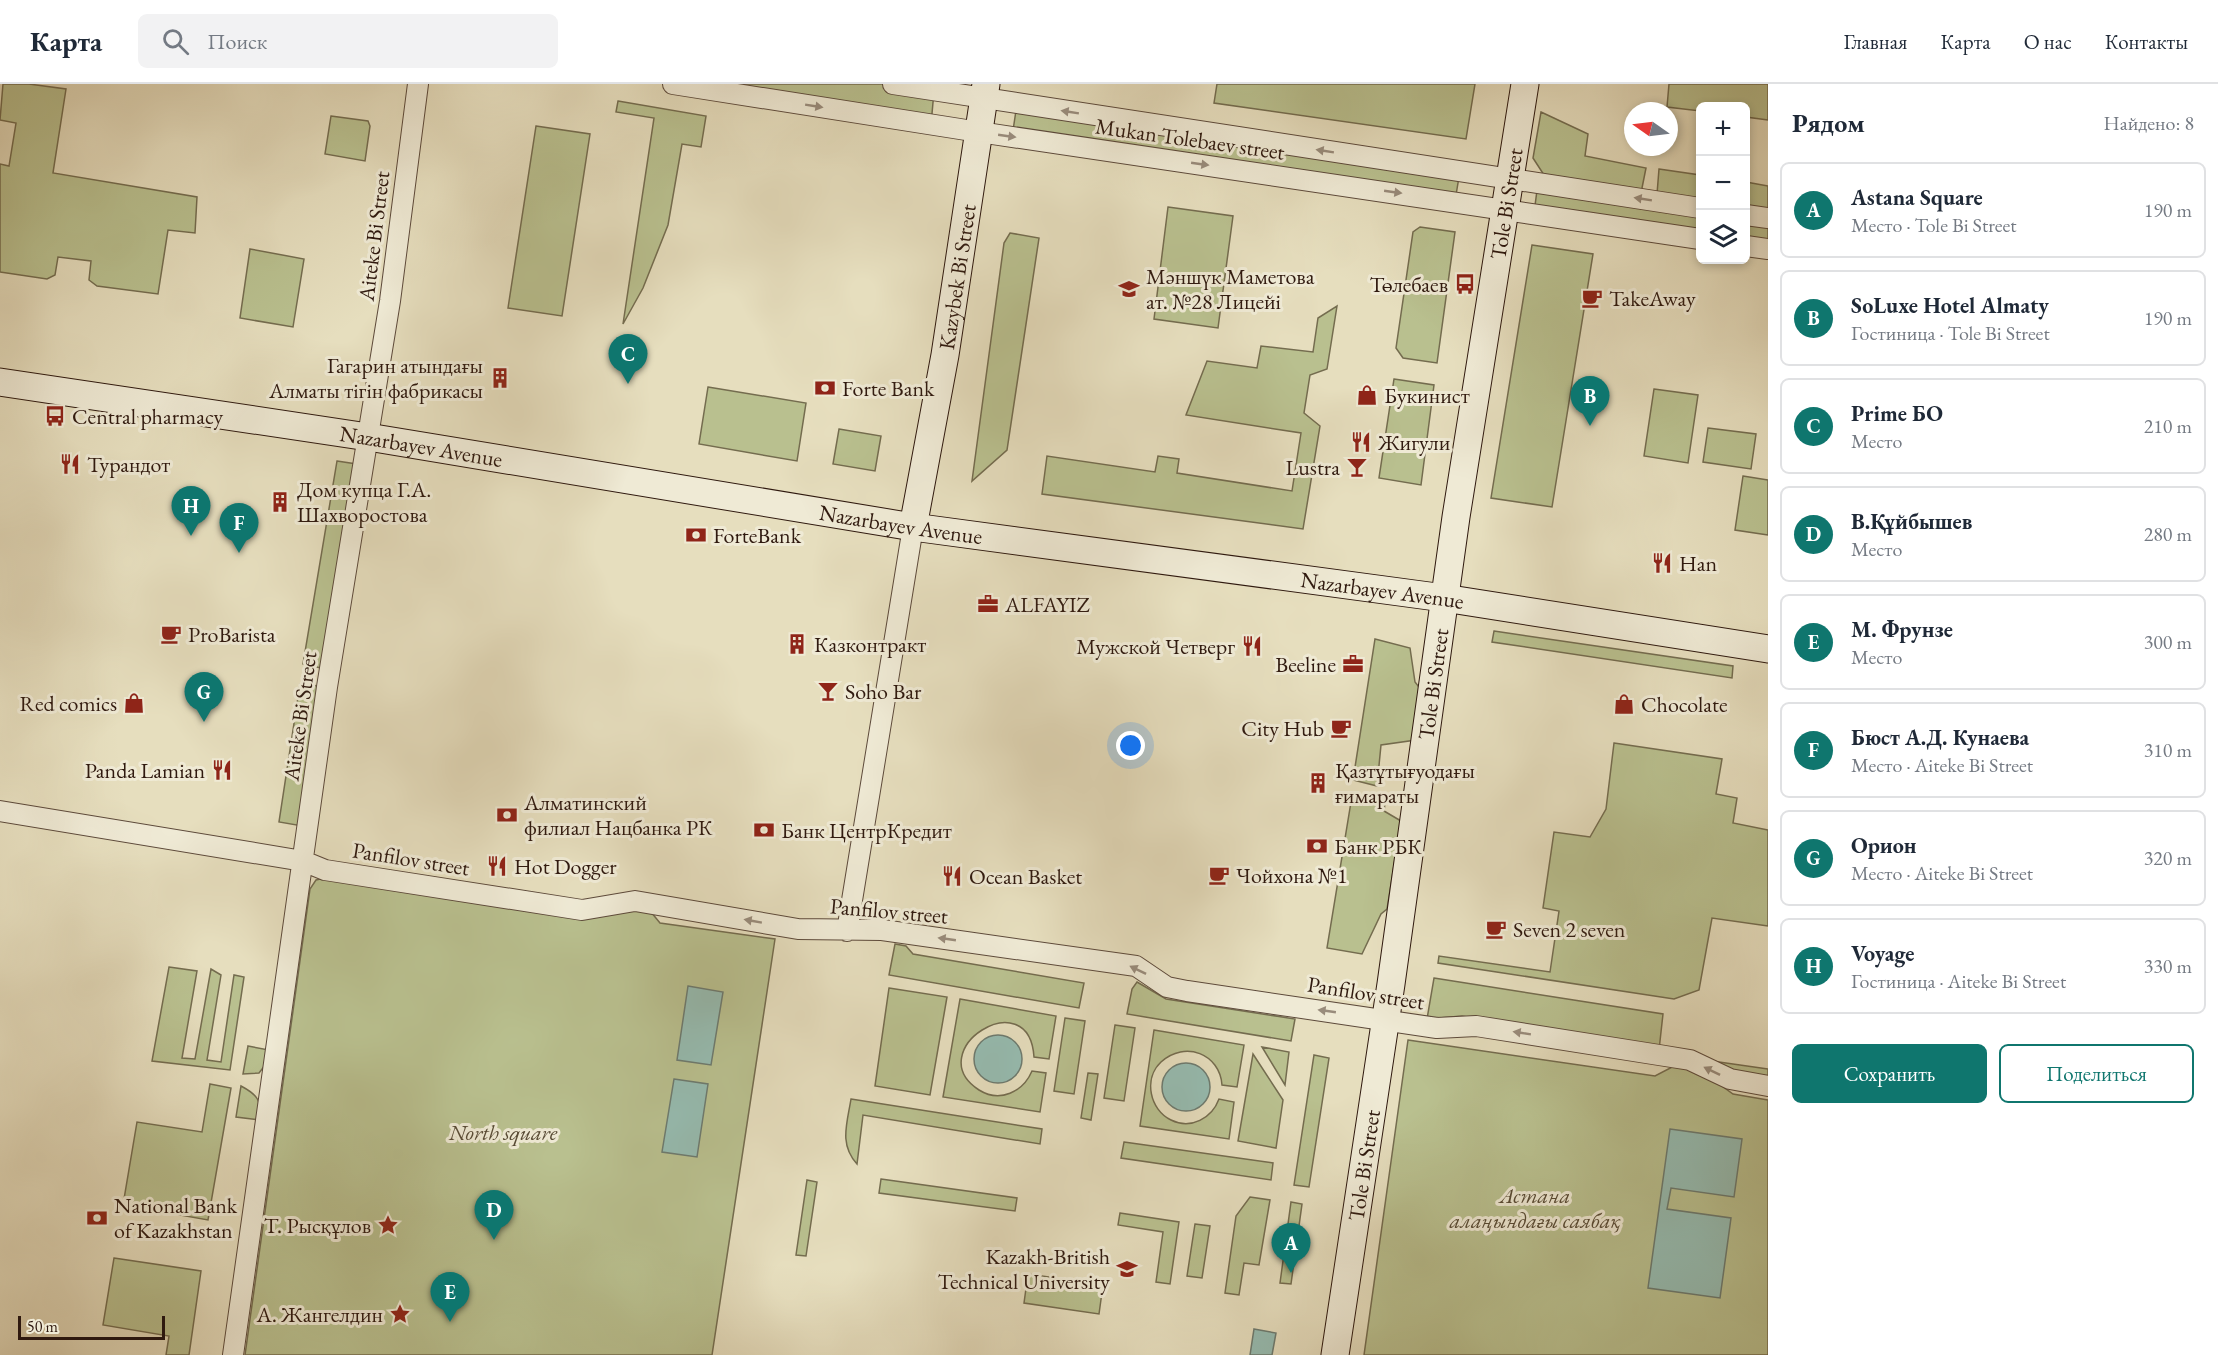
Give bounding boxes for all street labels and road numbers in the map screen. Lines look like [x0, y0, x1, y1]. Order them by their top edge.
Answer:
street label: Mukan Tolebaev street [1093, 111, 1287, 167]
street label: Tole Bi Street [1483, 146, 1529, 261]
street label: Aiteke Bi Street [352, 169, 396, 304]
street label: Kazybek Bi Street [931, 202, 982, 352]
street label: Nazarbayev Avenue [338, 418, 505, 474]
street label: Nazarbayev Avenue [817, 497, 985, 551]
street label: Nazarbayev Avenue [1299, 564, 1467, 616]
street label: Tole Bi Street [1411, 626, 1455, 742]
street label: Aiteke Bi Street [276, 649, 323, 784]
street label: Panfilov street [350, 835, 472, 883]
street label: Panfilov street [829, 891, 949, 931]
street label: Panfilov street [1305, 969, 1427, 1017]
street label: Tole Bi Street [1341, 1107, 1386, 1223]

